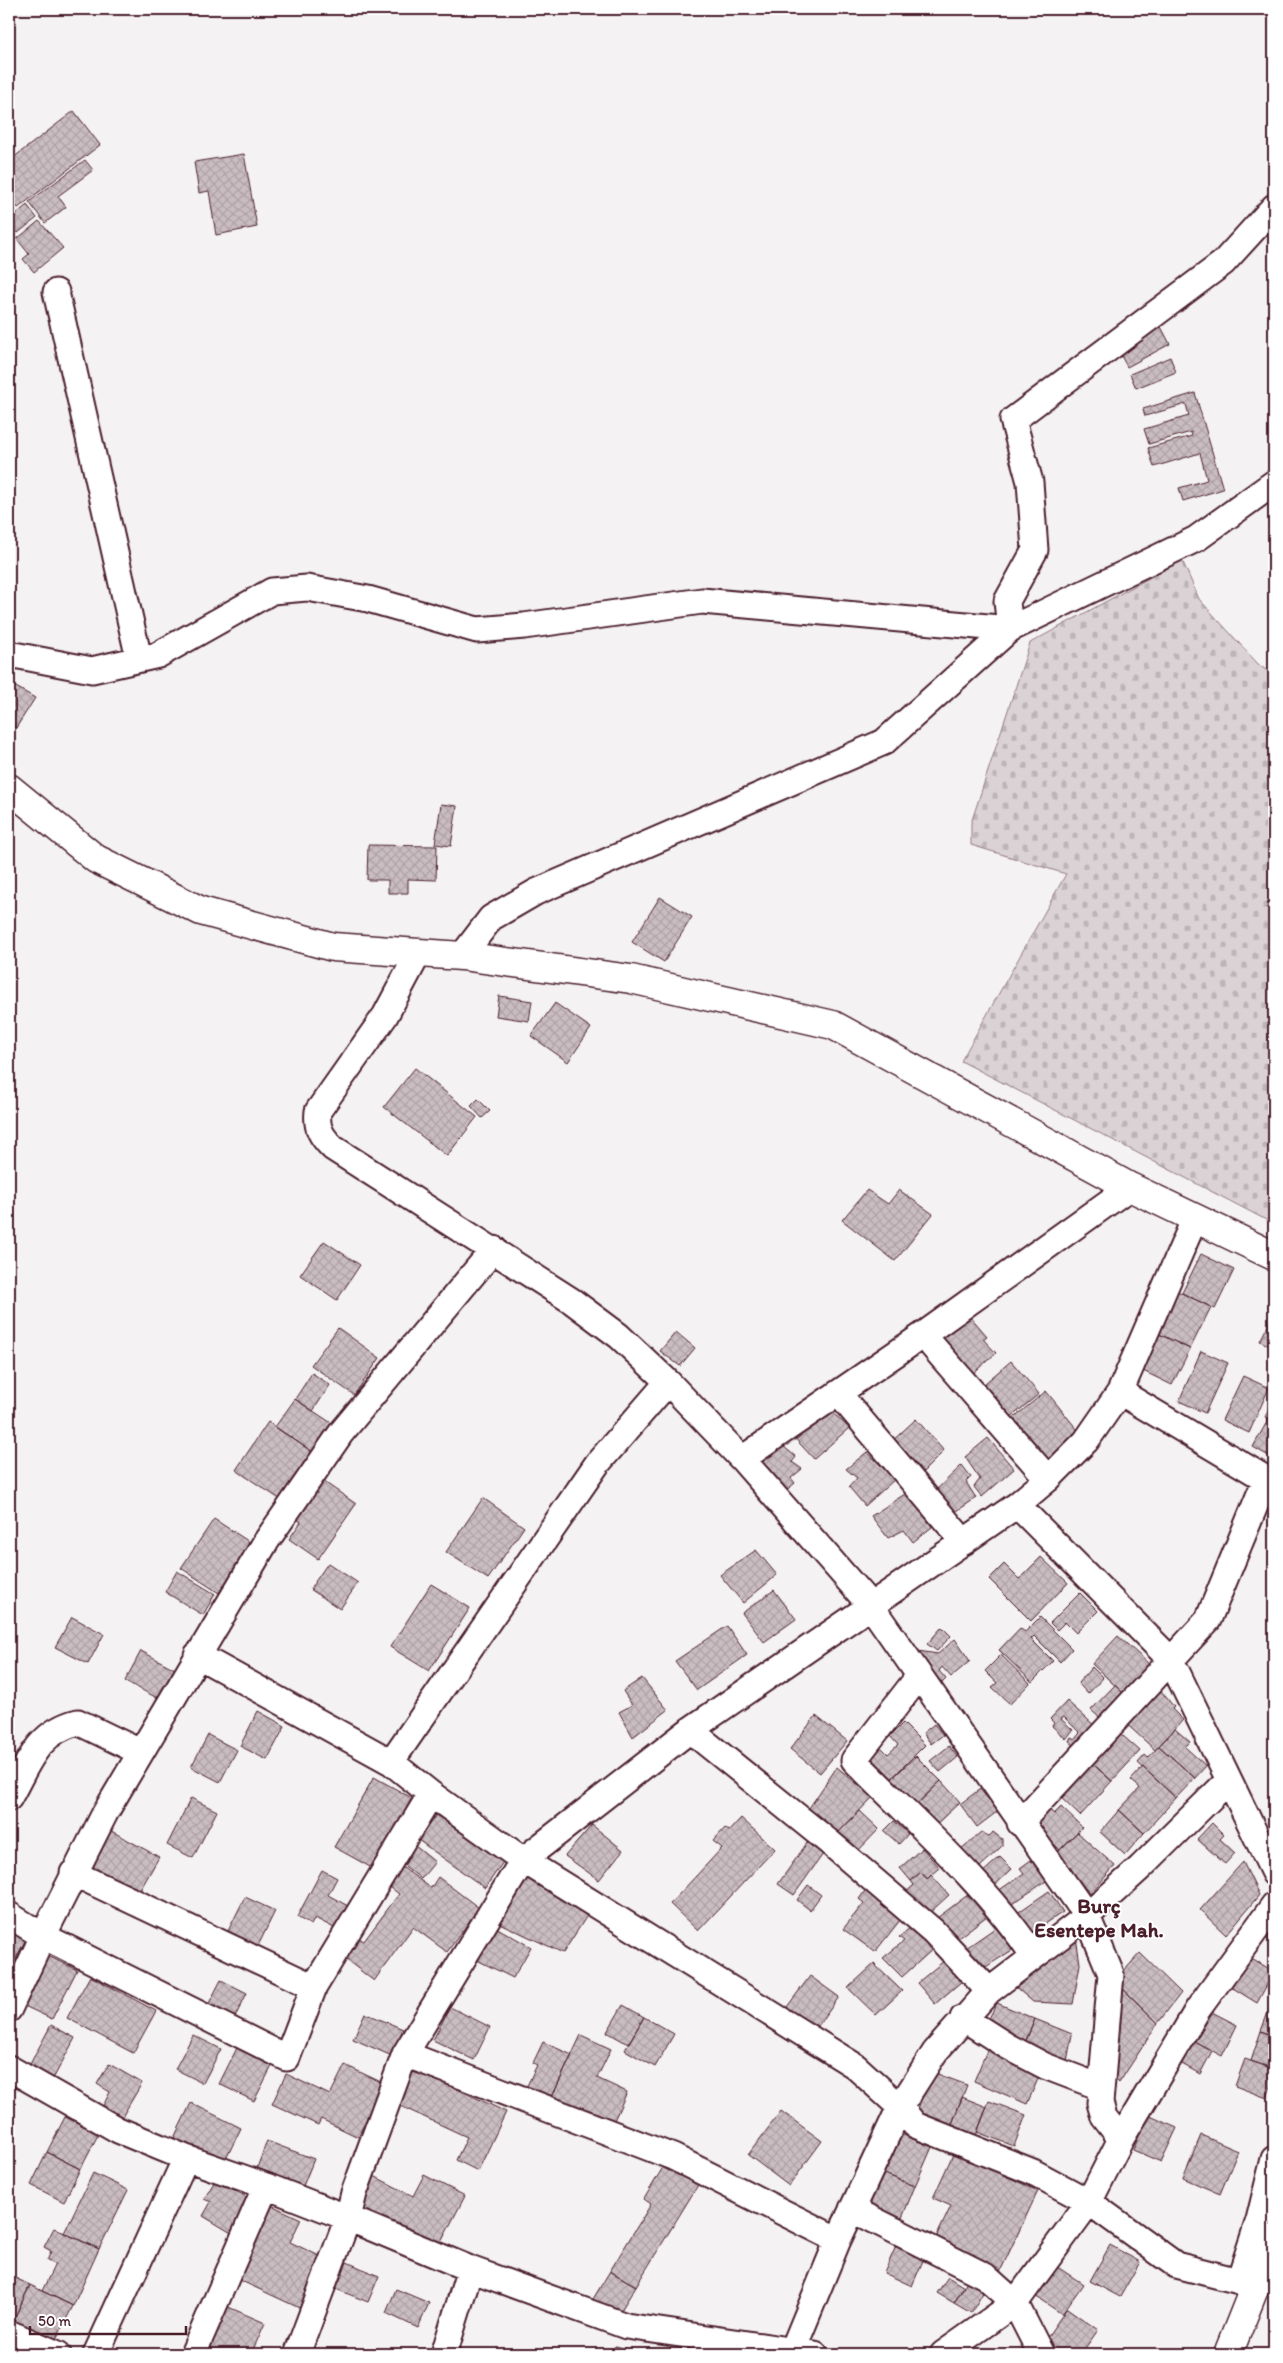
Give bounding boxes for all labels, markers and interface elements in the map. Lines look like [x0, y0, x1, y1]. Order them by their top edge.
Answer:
district label: Burç Esentepe Mah. [1034, 1893, 1164, 1943]
scale bar [30, 2303, 186, 2335]
text: 50 m [38, 2312, 71, 2330]

